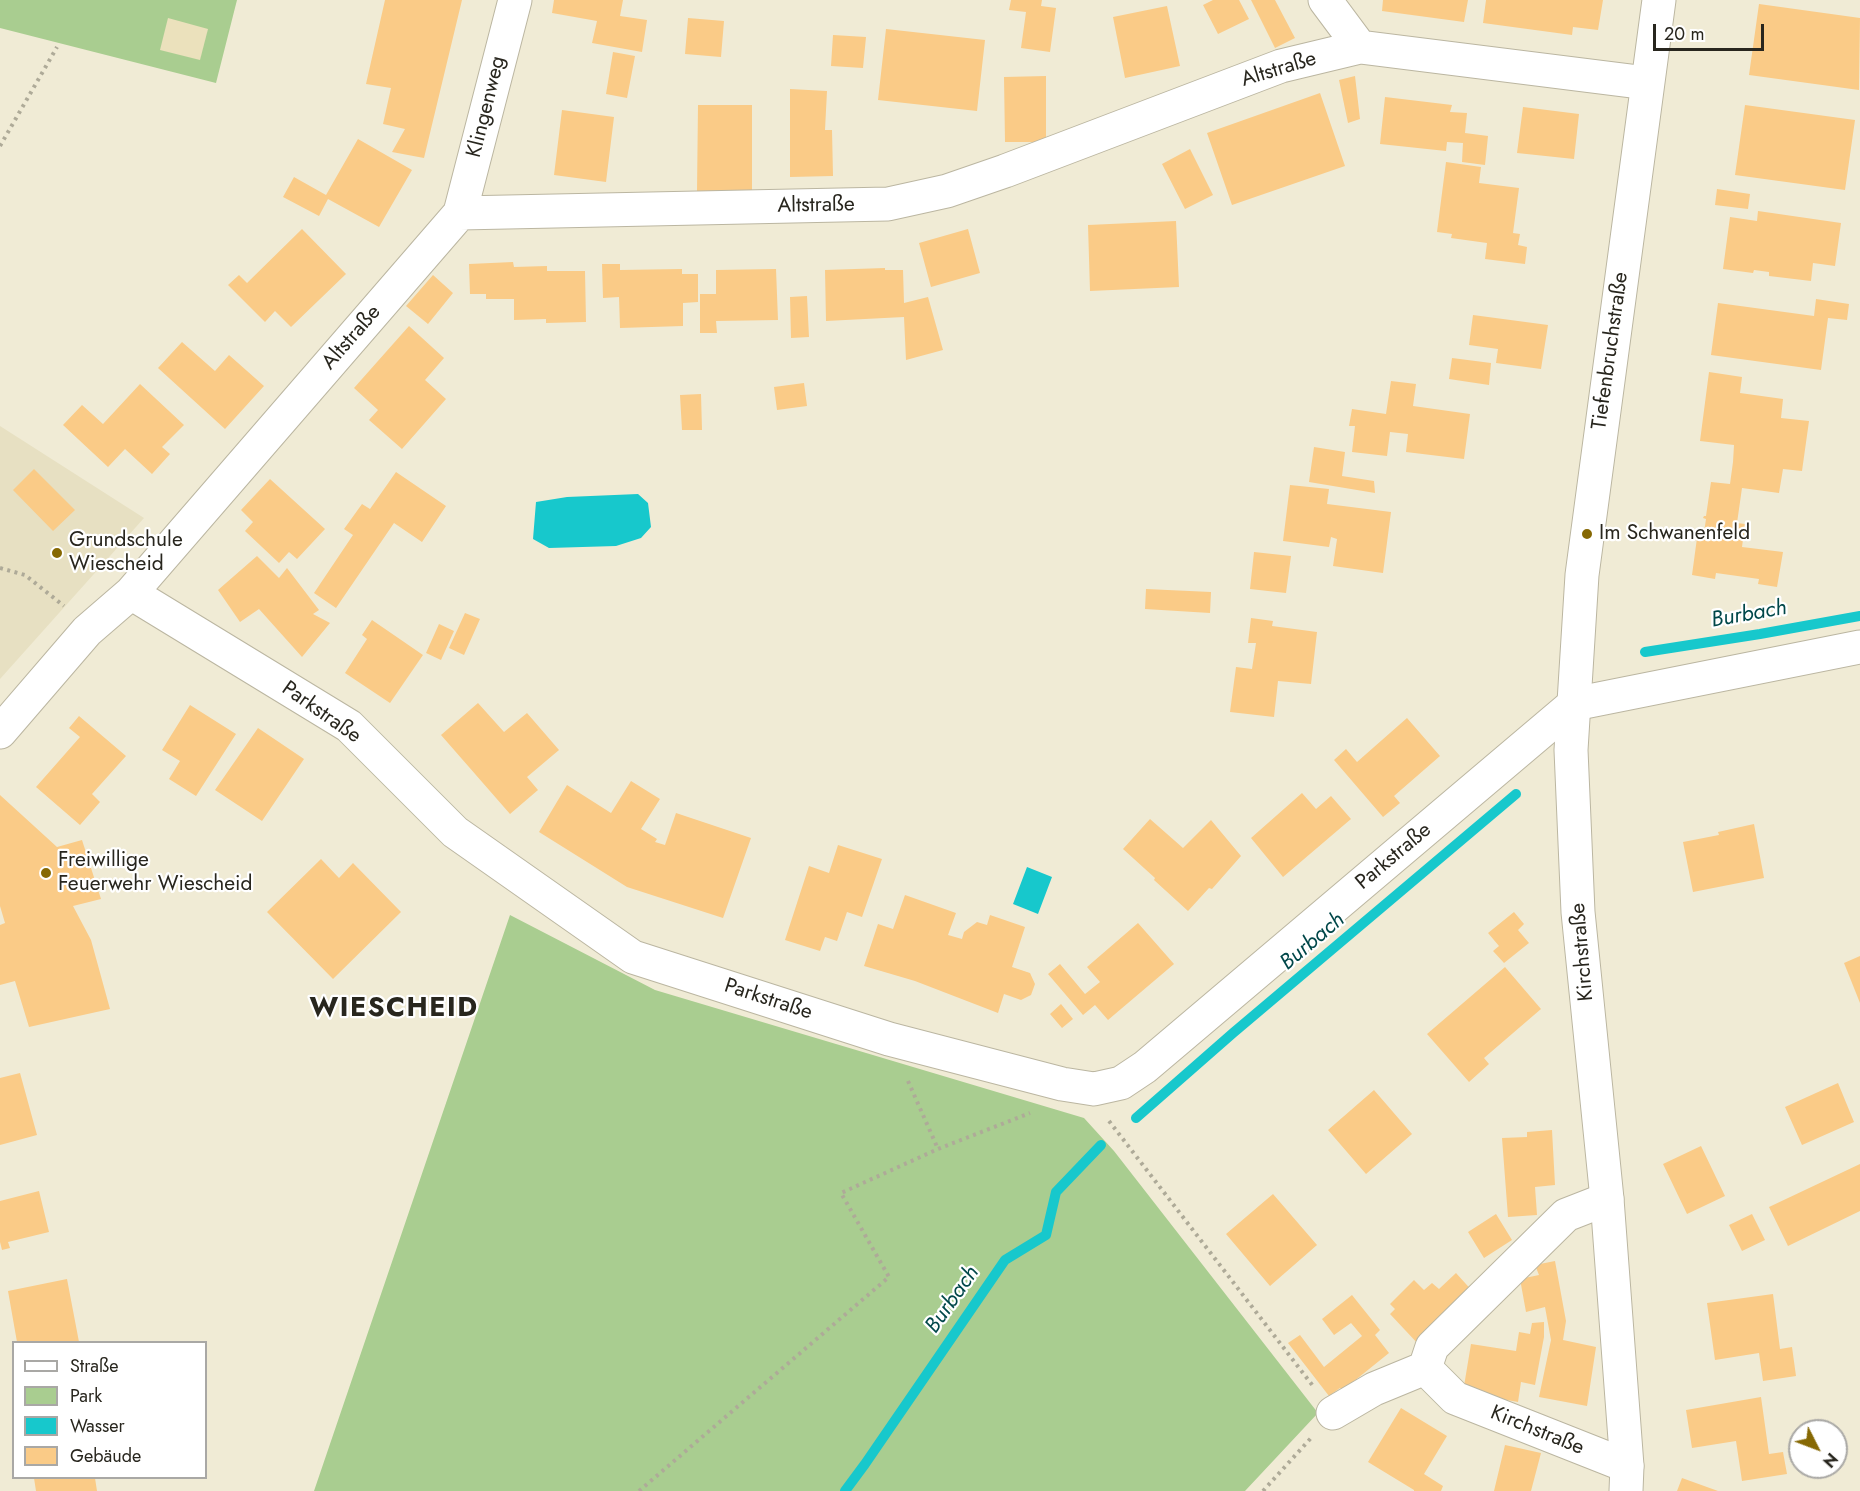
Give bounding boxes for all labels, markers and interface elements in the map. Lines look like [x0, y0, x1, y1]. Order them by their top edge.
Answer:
scale bar [1656, 12, 1767, 50]
text: 20 m [1664, 21, 1704, 47]
street label: Altstraße [1238, 47, 1320, 93]
street label: Klingenweg [462, 54, 512, 160]
street label: Altstraße [777, 193, 855, 219]
street label: Tiefenbruchstraße [1587, 271, 1635, 431]
street label: Altstraße [317, 301, 387, 375]
place label: Im Schwanenfeld [1599, 521, 1750, 547]
marker: Im Schwanenfeld [1580, 527, 1594, 541]
place label: Grundschule Wiescheid [69, 528, 183, 578]
marker: Grundschule Wiescheid [50, 546, 64, 560]
water label: Burbach [1709, 595, 1789, 635]
street label: Parkstraße [277, 677, 365, 749]
street label: Parkstraße [1351, 818, 1437, 896]
place label: Freiwillige Feuerwehr Wiescheid [58, 848, 253, 898]
marker: Freiwillige Feuerwehr Wiescheid [39, 866, 53, 880]
street label: Kirchstraße [1566, 902, 1600, 1002]
water label: Burbach [1275, 907, 1351, 977]
street label: Parkstraße [721, 974, 815, 1026]
district label: WIESCHEID [310, 993, 478, 1025]
water label: Burbach [920, 1261, 986, 1339]
legend [12, 1341, 207, 1479]
text: Straße [70, 1353, 118, 1379]
text: Park [70, 1383, 102, 1409]
street label: Kirchstraße [1486, 1401, 1588, 1461]
text: Wasser [70, 1413, 125, 1439]
north arrow [1788, 1419, 1848, 1479]
text: Gebäude [70, 1443, 141, 1469]
text: N [1817, 1448, 1843, 1472]

